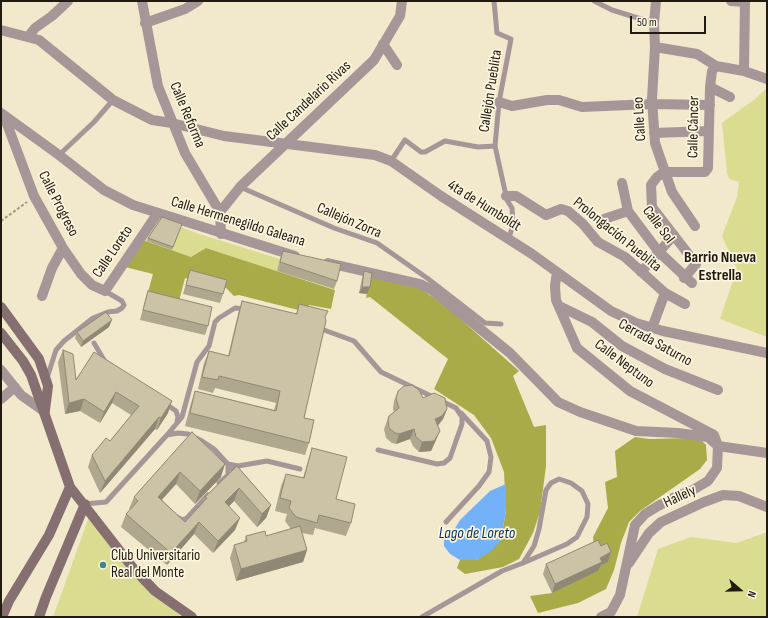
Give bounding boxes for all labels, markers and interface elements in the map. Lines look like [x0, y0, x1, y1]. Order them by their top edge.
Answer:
scale bar [632, 8, 708, 34]
text: 50 m [637, 15, 657, 30]
street label: Callejón Pueblita [476, 49, 506, 133]
street label: Calle Candelario Rivas [263, 57, 355, 145]
street label: Calle Reforma [165, 79, 209, 151]
street label: Calle Leo [629, 96, 651, 142]
street label: Calle Cáncer [684, 96, 704, 158]
street label: Calle Progreso [34, 168, 82, 240]
street label: 4ta de Humboldt [444, 176, 524, 236]
street label: Calle Hermenegildo Galeana [169, 193, 307, 251]
street label: Prolongación Pueblita [569, 194, 665, 276]
street label: Callejón Zorra [314, 199, 384, 243]
street label: Calle Sol [638, 203, 678, 247]
street label: Calle Loreto [89, 222, 137, 282]
district label: Barrio Nueva Estrella [684, 248, 756, 286]
street label: Cerrada Saturno [615, 315, 695, 371]
street label: Calle Neptuno [591, 336, 657, 392]
street label: Hallely [661, 482, 699, 512]
water label: Lago de Loreto [439, 524, 515, 544]
place label: Club Universitario Real del Monte [111, 547, 200, 582]
marker: Club Universitario Real del Monte [98, 560, 108, 570]
north arrow [720, 570, 760, 610]
text: N [745, 589, 759, 599]

